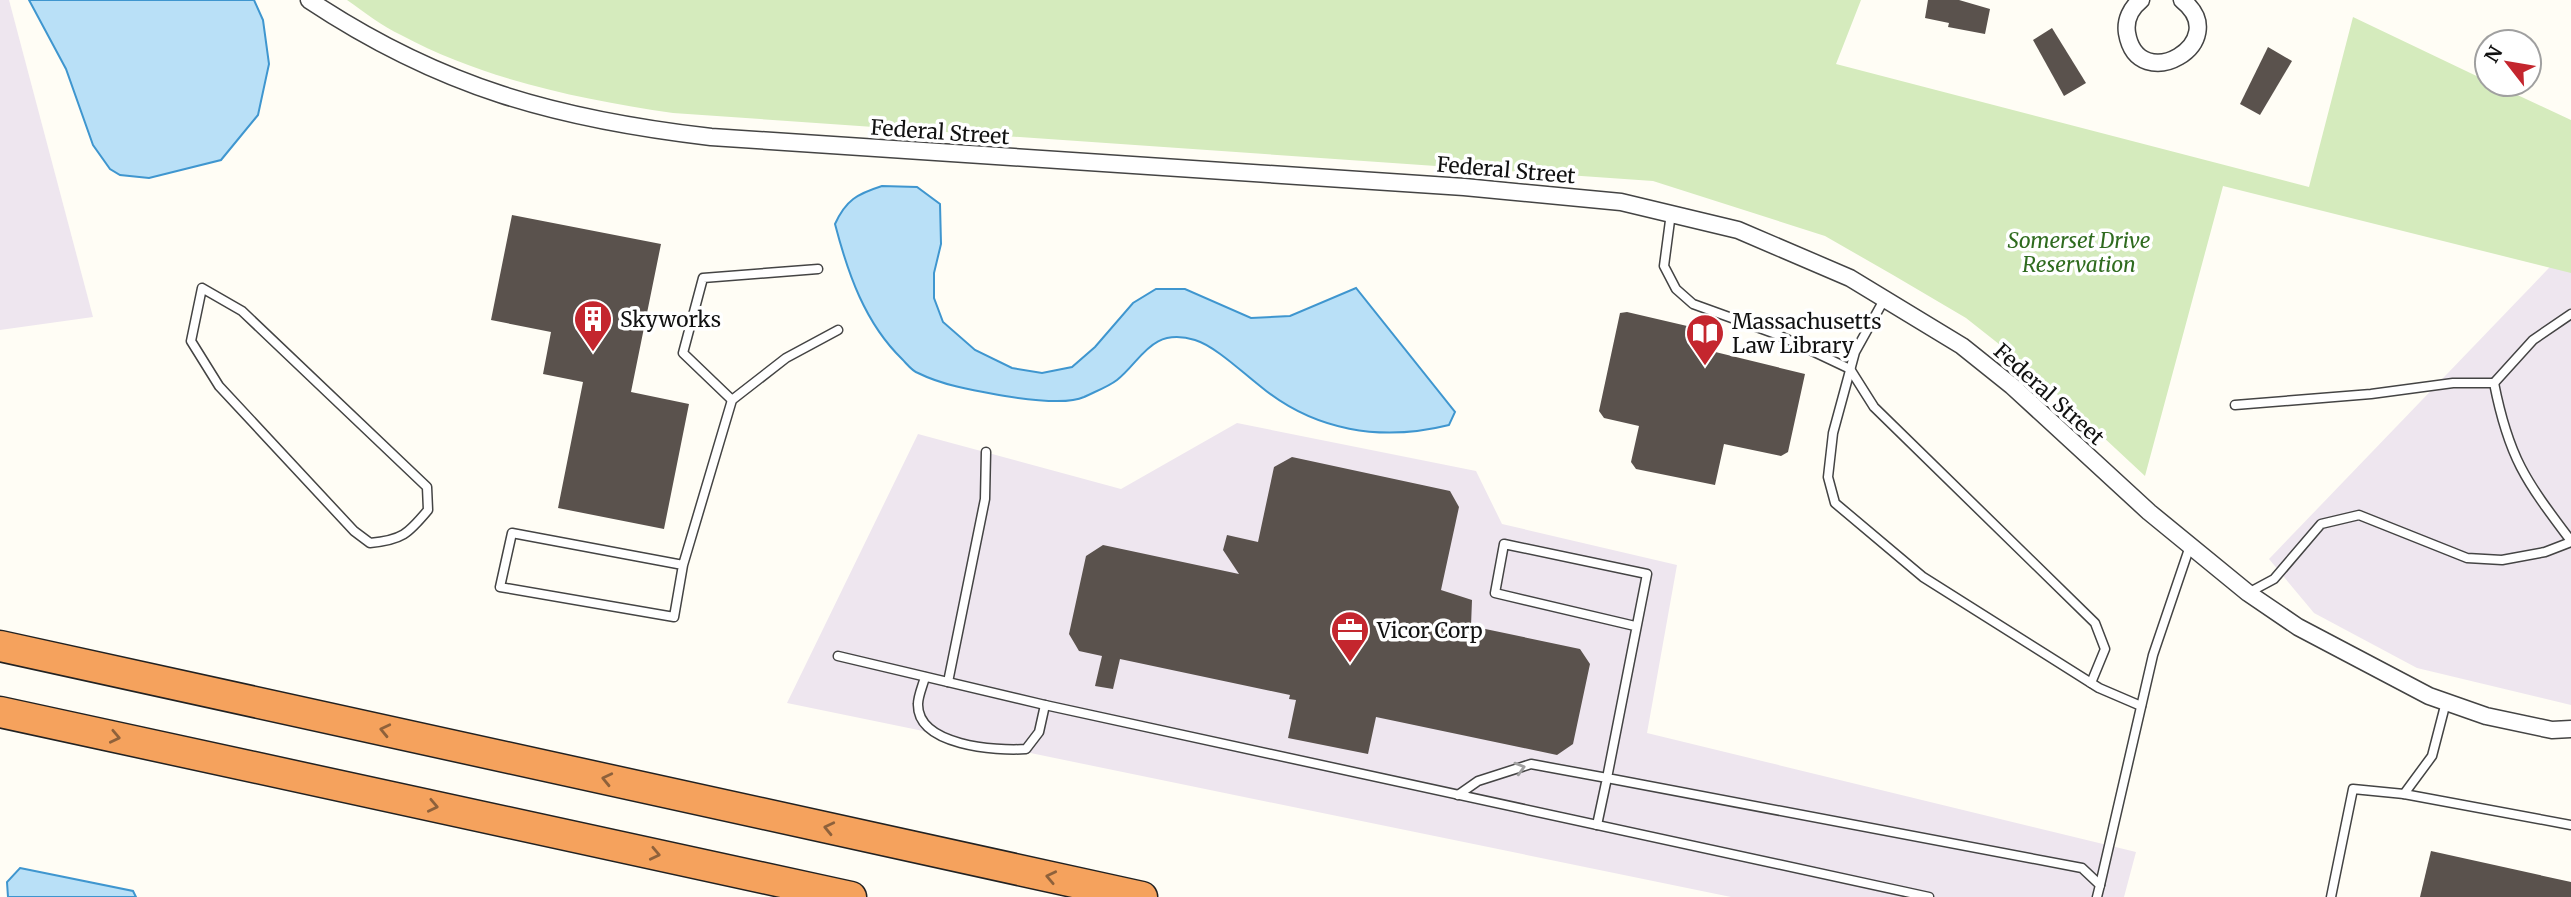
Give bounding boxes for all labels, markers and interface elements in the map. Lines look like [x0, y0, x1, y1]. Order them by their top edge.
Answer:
north arrow [2473, 28, 2543, 98]
text: N [2479, 42, 2508, 67]
street label: Federal Street [870, 114, 1010, 150]
street label: Federal Street [1435, 150, 1577, 190]
park label: Somerset Drive Reservation [2007, 227, 2151, 278]
building icon: Skyworks [572, 298, 614, 353]
place label: Skyworks [620, 306, 721, 333]
place label: Massachusetts Law Library [1732, 308, 1881, 359]
library icon: Massachusetts Law Library [1684, 312, 1726, 367]
street label: Federal Street [1988, 337, 2110, 451]
office icon: Vicor Corp [1329, 609, 1371, 664]
place label: Vicor Corp [1376, 617, 1483, 644]
one-way arrow [379, 723, 391, 738]
one-way arrow [109, 729, 121, 744]
one-way arrow [1514, 762, 1526, 776]
one-way arrow [601, 773, 613, 787]
one-way arrow [427, 798, 439, 812]
one-way arrow [823, 822, 835, 837]
one-way arrow [649, 846, 661, 861]
one-way arrow [1045, 871, 1057, 886]

